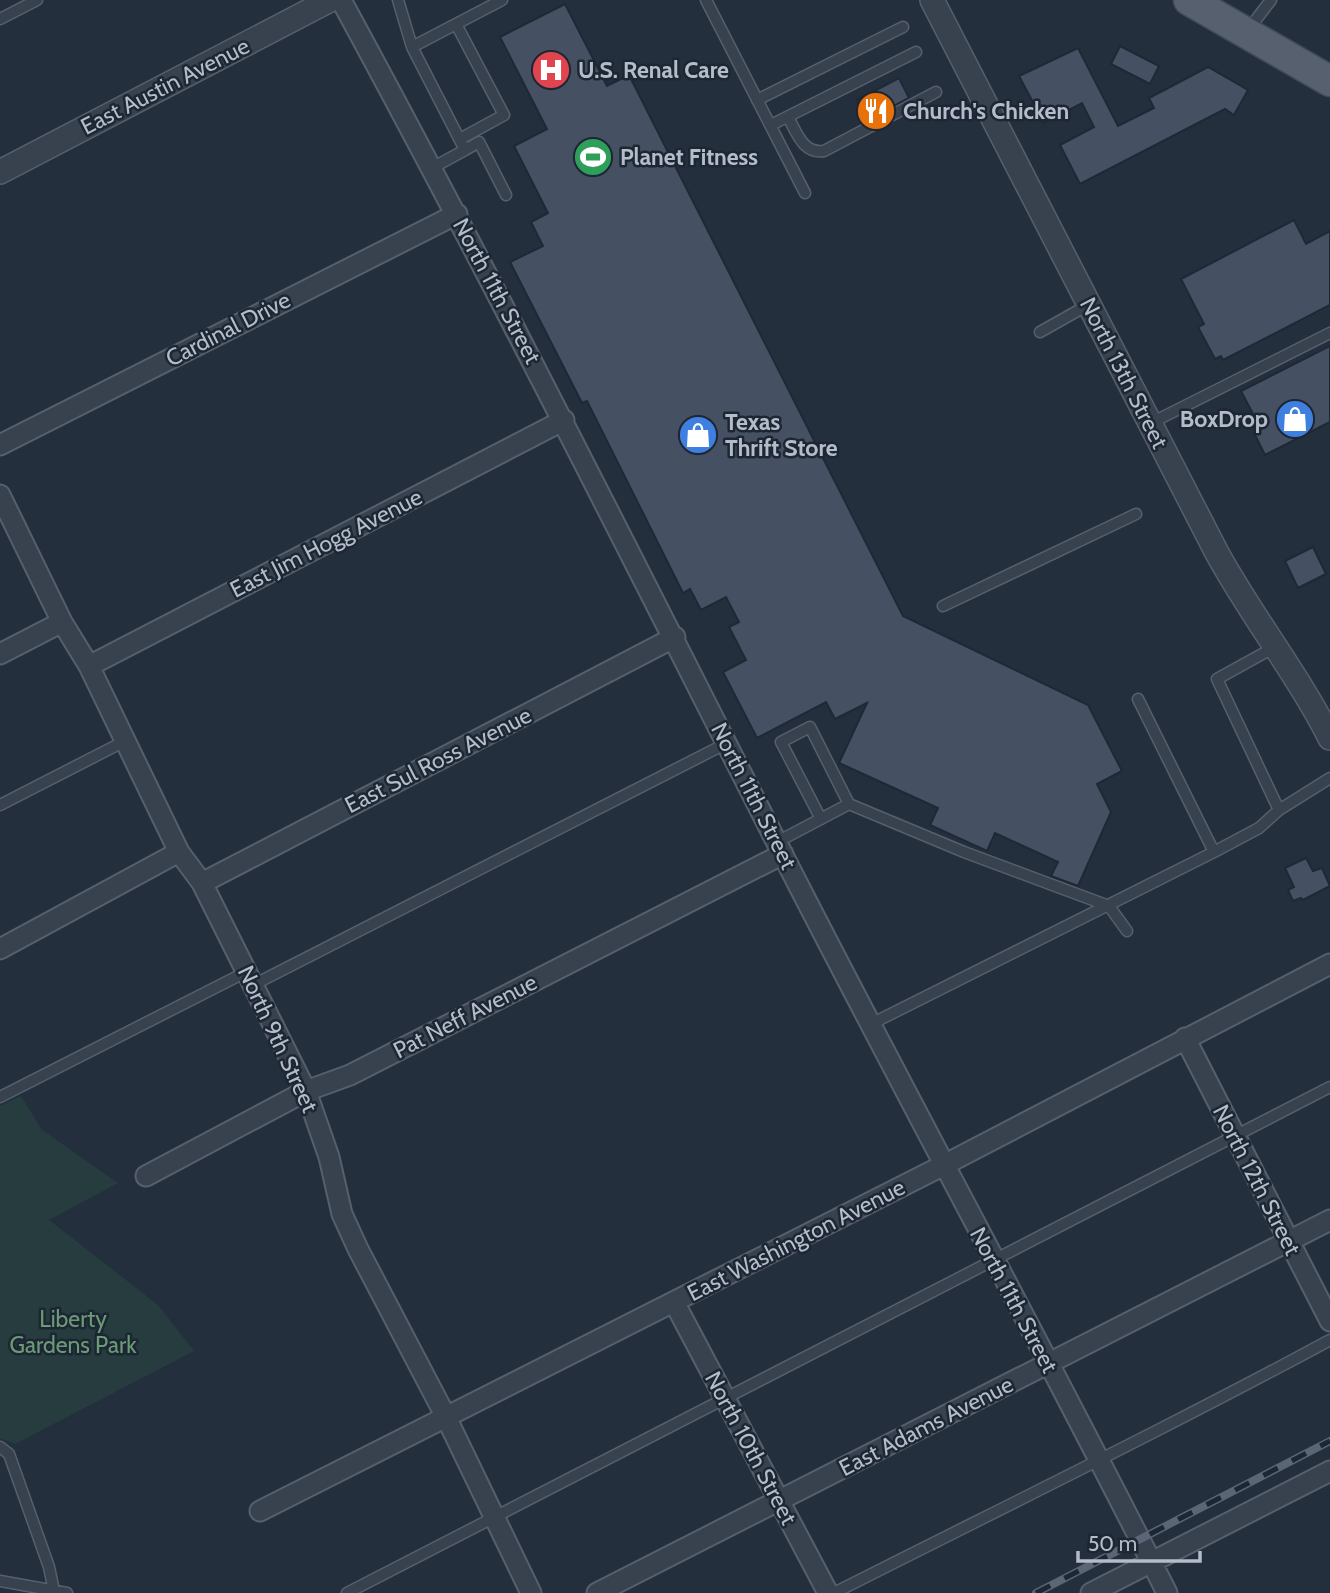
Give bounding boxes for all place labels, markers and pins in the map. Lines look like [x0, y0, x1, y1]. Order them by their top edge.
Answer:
hospital icon: U.S. Renal Care [530, 49, 572, 91]
place label: U.S. Renal Care [578, 56, 729, 84]
restaurant icon: Church's Chicken [855, 90, 897, 132]
place label: Church's Chicken [903, 97, 1069, 125]
sports icon: Planet Fitness [572, 136, 614, 178]
place label: Planet Fitness [620, 143, 758, 171]
shop icon: BoxDrop [1274, 398, 1316, 440]
place label: BoxDrop [1180, 405, 1268, 433]
place label: Texas Thrift Store [725, 408, 838, 462]
shop icon: Texas Thrift Store [677, 414, 719, 456]

